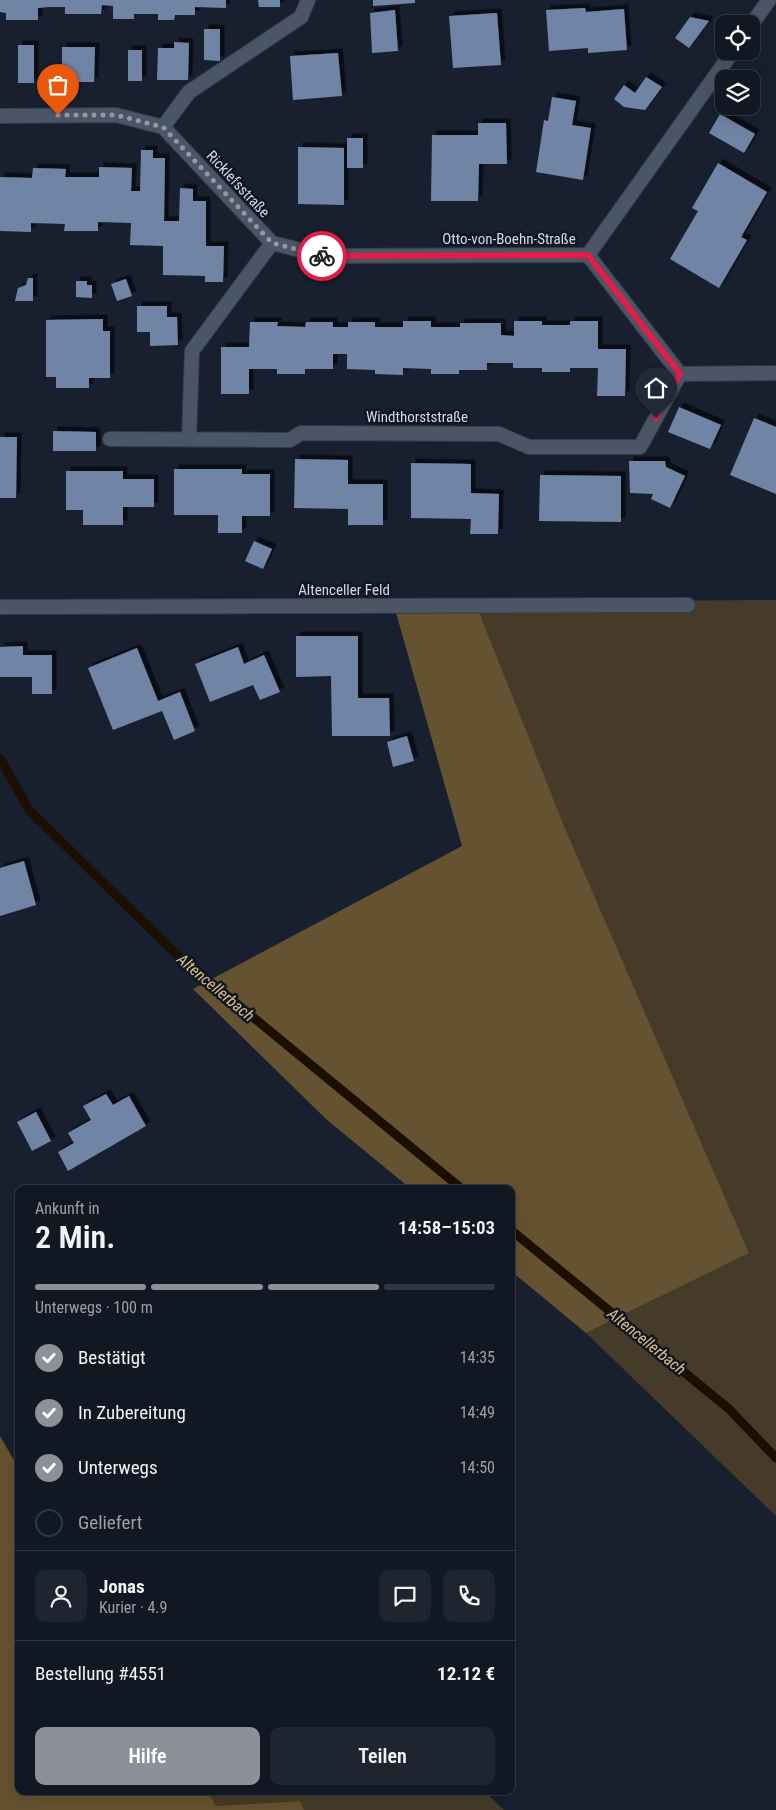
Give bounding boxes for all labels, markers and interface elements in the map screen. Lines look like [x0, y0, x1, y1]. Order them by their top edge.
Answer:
map controls [715, 15, 760, 115]
button: locate [715, 15, 760, 60]
pin [37, 64, 79, 115]
button: layers [715, 70, 760, 115]
icon: bag [44, 71, 72, 99]
street label: Ricklefsstraße [203, 147, 273, 221]
street label: Otto-von-Boehn-Straße [442, 230, 576, 248]
courier [297, 231, 347, 281]
icon: bike [308, 242, 336, 270]
pin [635, 367, 677, 418]
icon: home [642, 374, 670, 402]
street label: Windthorststraße [366, 408, 468, 426]
street label: Altenceller Feld [298, 581, 390, 599]
water label: Altencellerbach [172, 949, 258, 1025]
text: Ankunft in [35, 1199, 100, 1218]
text: 14:58–15:03 [398, 1216, 495, 1239]
text: 2 Min. [35, 1218, 115, 1256]
text: Unterwegs · 100 m [35, 1298, 153, 1317]
water label: Altencellerbach [603, 1303, 690, 1379]
icon: check [35, 1344, 63, 1372]
text: Bestätigt [78, 1346, 146, 1369]
text: 14:35 [460, 1348, 495, 1367]
icon: check [35, 1399, 63, 1427]
text: In Zubereitung [78, 1401, 186, 1424]
text: 14:49 [460, 1403, 495, 1422]
icon: check [35, 1454, 63, 1482]
text: Unterwegs [78, 1456, 158, 1479]
text: 14:50 [460, 1458, 495, 1477]
text: Geliefert [78, 1511, 142, 1534]
button: person [35, 1570, 87, 1622]
button: chat [379, 1570, 431, 1622]
button: phone [443, 1570, 495, 1622]
text: Jonas [99, 1575, 145, 1598]
text: Kurier · 4.9 [99, 1598, 167, 1617]
text: Bestellung #4551 [35, 1662, 166, 1685]
text: 12.12 € [437, 1662, 495, 1685]
button: Hilfe [35, 1727, 260, 1785]
button: Teilen [270, 1727, 495, 1785]

